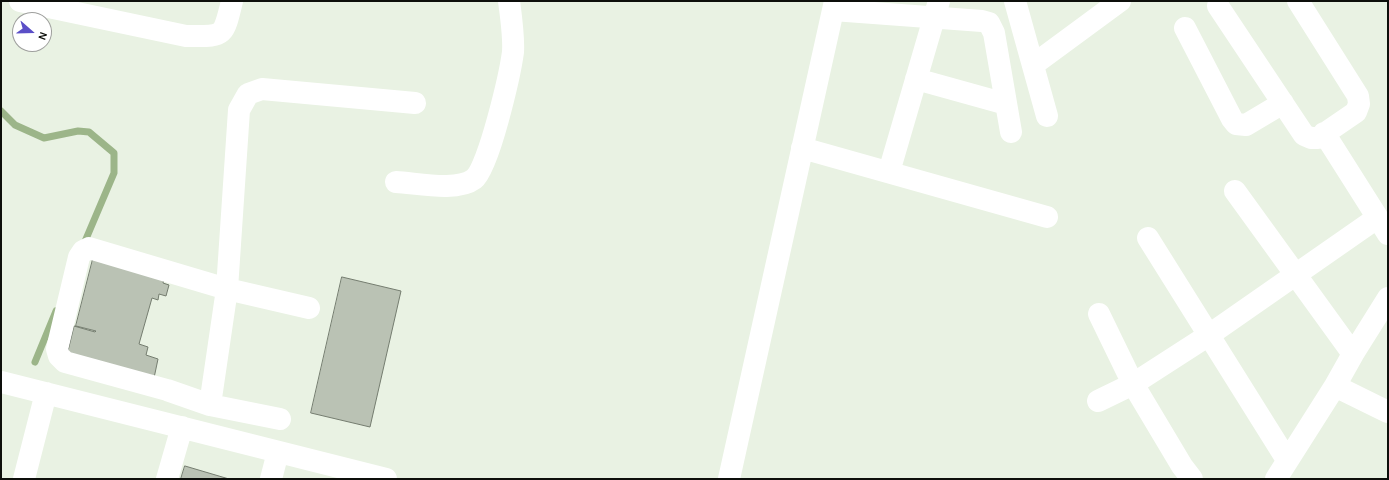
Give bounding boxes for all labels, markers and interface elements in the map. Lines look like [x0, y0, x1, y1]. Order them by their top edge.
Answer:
north arrow [12, 12, 52, 52]
text: N [35, 30, 50, 42]

